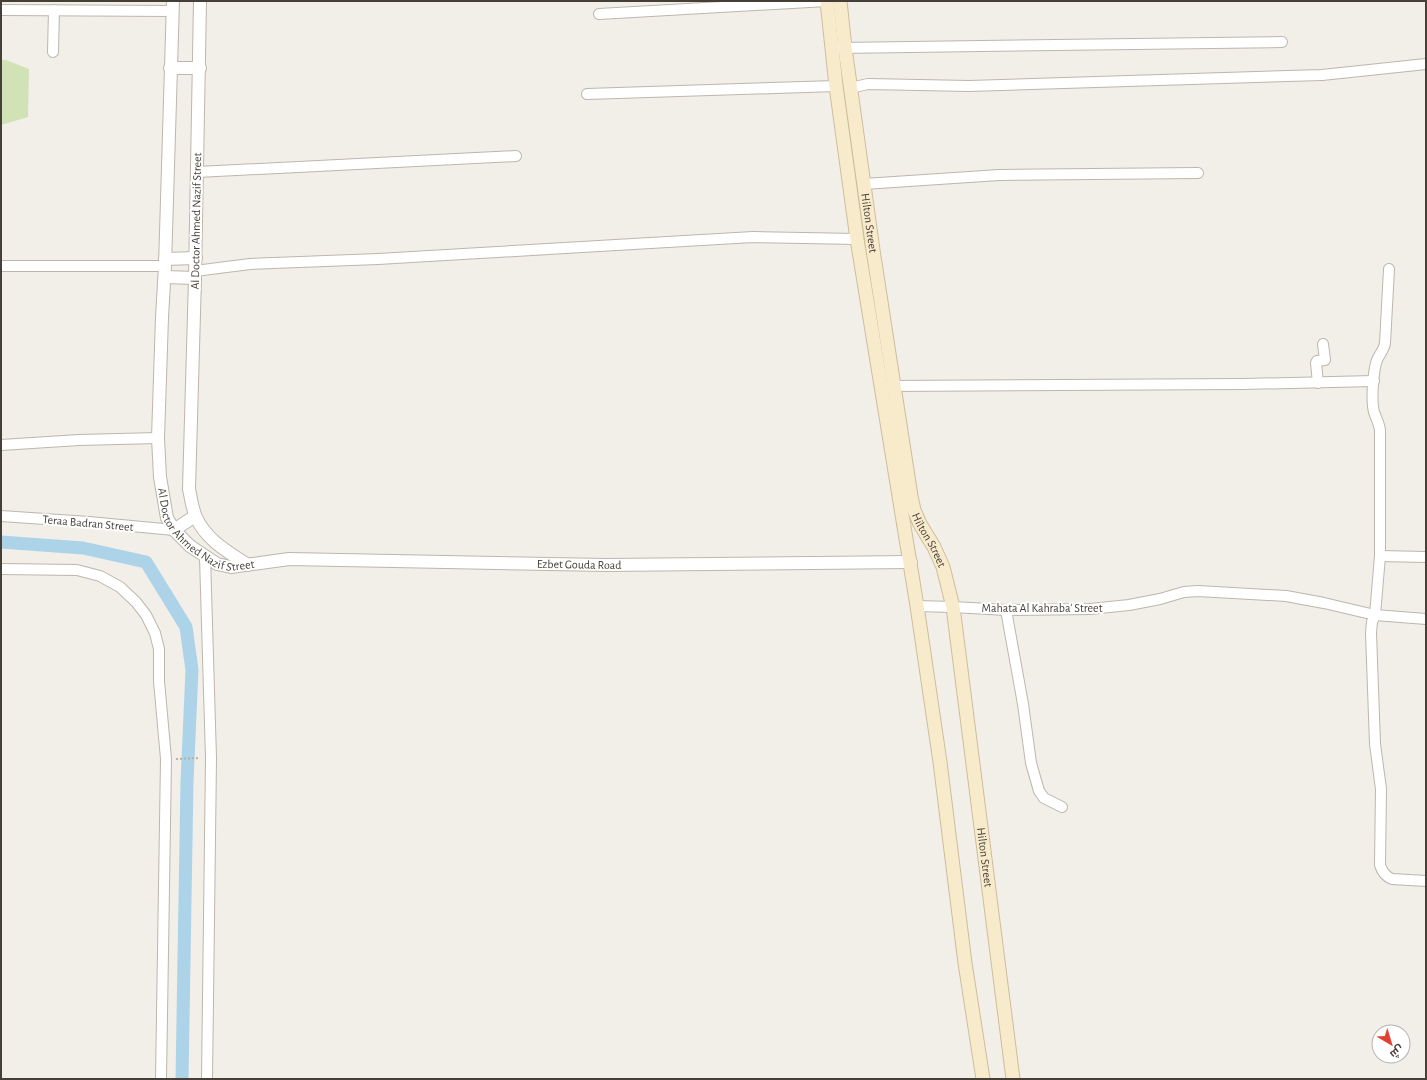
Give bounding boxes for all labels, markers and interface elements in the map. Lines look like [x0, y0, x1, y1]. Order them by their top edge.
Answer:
street label: Al Doctor Ahmed Nazif Street [189, 152, 203, 290]
street label: Hilton Street [859, 193, 879, 254]
street label: Al Doctor Ahmed Nazif Street [156, 487, 255, 573]
street label: Hilton Street [910, 511, 948, 569]
street label: Teraa Badran Street [42, 513, 134, 533]
street label: Ezbet Gouda Road [537, 558, 622, 571]
street label: Mahata Al Kahraba' Street [982, 602, 1103, 614]
street label: Hilton Street [975, 827, 995, 888]
north arrow [1371, 1024, 1411, 1064]
text: ش [1387, 1042, 1406, 1060]

